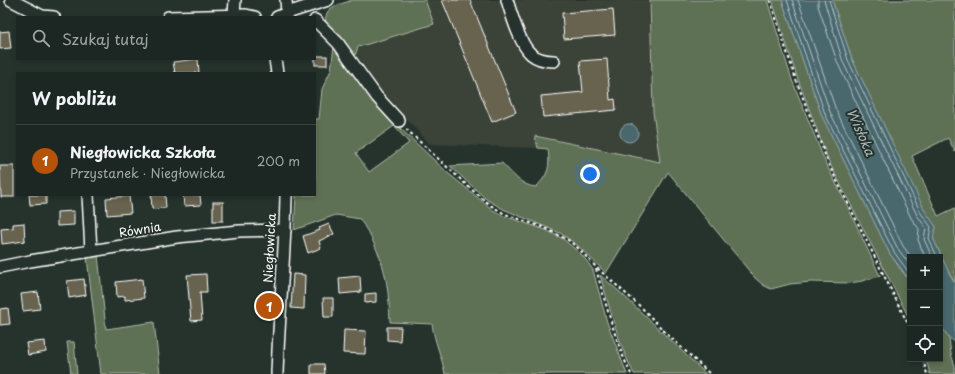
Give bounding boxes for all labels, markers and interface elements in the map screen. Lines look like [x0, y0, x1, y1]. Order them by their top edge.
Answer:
search box [16, 16, 316, 60]
icon: search [30, 27, 52, 49]
text: Szukaj tutaj [62, 27, 149, 50]
text: W pobliżu [32, 85, 117, 111]
water label: Wisłoka [843, 105, 881, 159]
text: Niegłowicka Szkoła [70, 140, 216, 163]
text: 1 [42, 151, 48, 170]
text: 200 m [257, 151, 300, 170]
text: Przystanek · Niegłowicka [70, 163, 225, 182]
your location [580, 164, 600, 184]
street label: Niegłowicka [258, 212, 280, 283]
street label: Równia [118, 217, 163, 241]
map controls [907, 254, 943, 362]
button: + [907, 254, 943, 290]
button: − [907, 290, 943, 326]
pin: 1 [256, 291, 282, 321]
button: locate [907, 326, 943, 362]

